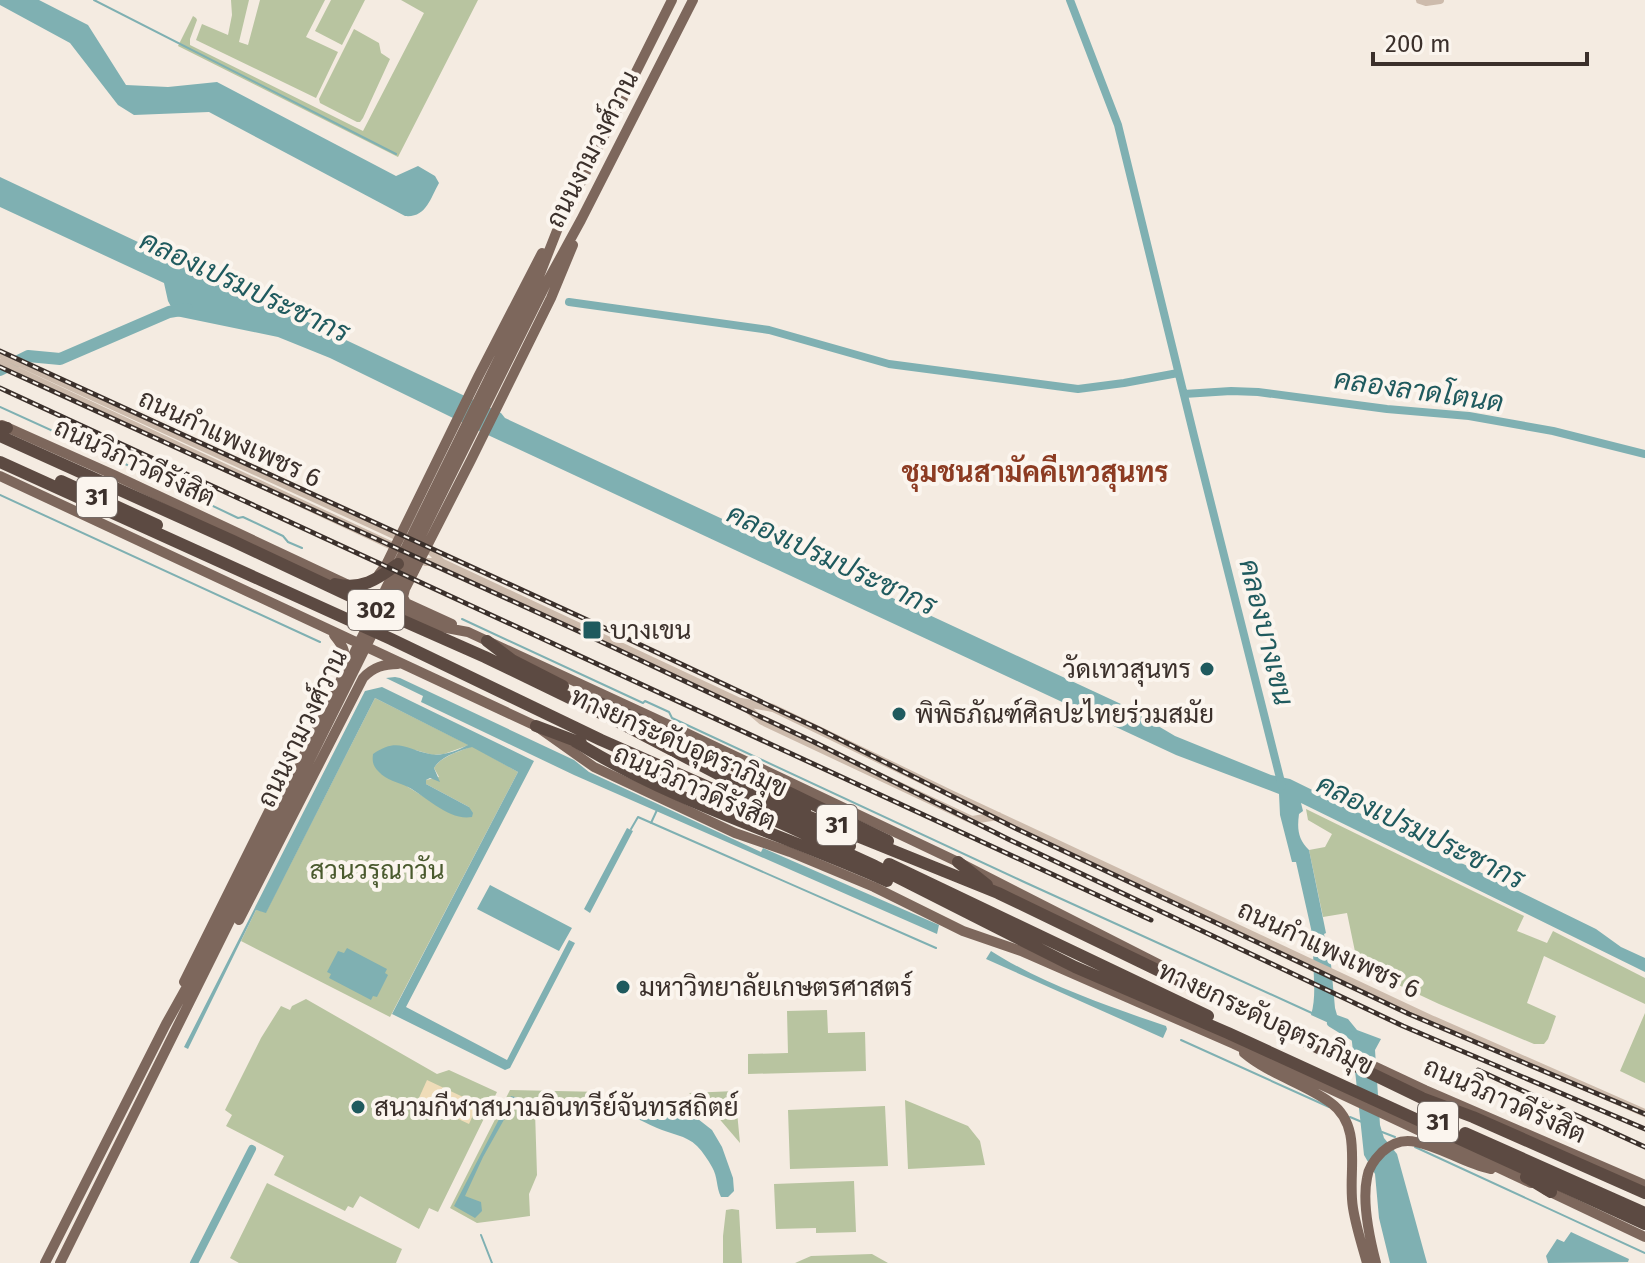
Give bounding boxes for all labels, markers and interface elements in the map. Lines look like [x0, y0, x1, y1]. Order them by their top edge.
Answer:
scale bar [1373, 16, 1587, 66]
text: 200 m [1385, 30, 1451, 58]
street label: ถนนงามวงศ์วาน [538, 65, 645, 233]
water label: คลองเปรมประชากร [135, 224, 356, 350]
water label: คลองลาดโตนด [1332, 359, 1506, 419]
street label: ถนนกำแพงเพชร 6 [134, 383, 326, 494]
street label: ถนนวิภาวดีรังสิต [49, 411, 221, 513]
district label: ชุมชนสามัคคีเทวสุนทร [902, 454, 1169, 492]
road number: 31 [77, 477, 117, 517]
water label: คลองเปรมประชากร [722, 497, 943, 623]
water label: คลองบางเขน [1232, 555, 1301, 709]
road number: 302 [348, 590, 404, 630]
place label: บางเขน [610, 615, 691, 646]
marker: บางเขน [581, 619, 603, 641]
street label: ถนนงามวงศ์วาน [249, 643, 354, 812]
place label: วัดเทวสุนทร [1063, 653, 1191, 687]
marker: วัดเทวสุนทร [1198, 660, 1216, 678]
street label: ทางยกระดับอุตราภิมุข [565, 680, 792, 806]
place label: พิพิธภัณฑ์ศิลปะไทยร่วมสมัย [915, 697, 1214, 730]
marker: พิพิธภัณฑ์ศิลปะไทยร่วมสมัย [890, 705, 908, 723]
street label: ถนนวิภาวดีรังสิต [609, 737, 781, 837]
water label: คลองเปรมประชากร [1311, 767, 1531, 897]
road number: 31 [817, 805, 857, 845]
park label: สวนวรุณาวัน [310, 854, 444, 888]
street label: ถนนกำแพงเพชร 6 [1233, 894, 1425, 1005]
street label: ทางยกระดับอุตราภิมุข [1153, 954, 1379, 1084]
place label: มหาวิทยาลัยเกษตรศาสตร์ [639, 970, 913, 1003]
marker: มหาวิทยาลัยเกษตรศาสตร์ [614, 978, 632, 996]
street label: ถนนวิภาวดีรังสิต [1419, 1050, 1591, 1150]
place label: สนามกีฬาสนามอินทรีย์จันทรสถิตย์ [374, 1090, 739, 1123]
marker: สนามกีฬาสนามอินทรีย์จันทรสถิตย์ [349, 1098, 367, 1116]
road number: 31 [1418, 1102, 1458, 1142]

